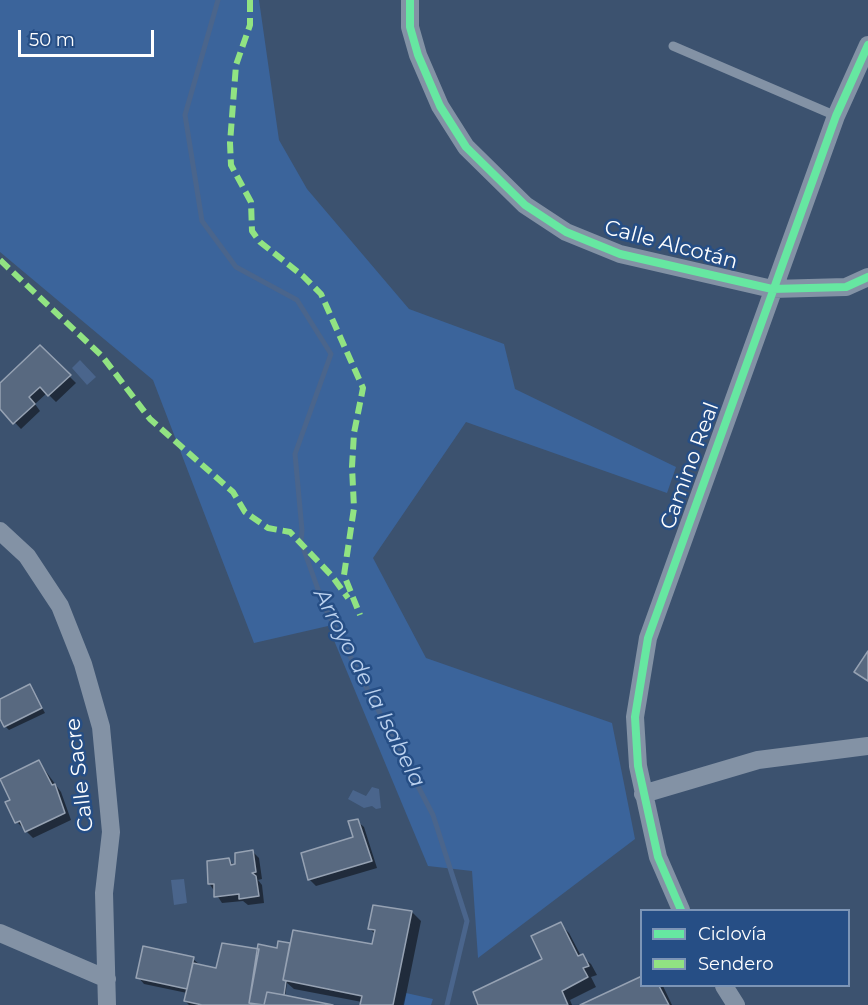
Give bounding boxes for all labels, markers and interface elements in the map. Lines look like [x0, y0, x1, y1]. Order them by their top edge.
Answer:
scale bar [21, 18, 158, 56]
text: 50 m [29, 29, 75, 51]
street label: Calle Alcotán [602, 215, 740, 275]
street label: Camino Real [655, 399, 725, 533]
water label: Arroyo de la Isabela [307, 584, 431, 792]
street label: Calle Sacre [61, 717, 99, 833]
legend [640, 909, 850, 987]
text: Ciclovía [698, 923, 767, 945]
text: Sendero [698, 953, 773, 975]

